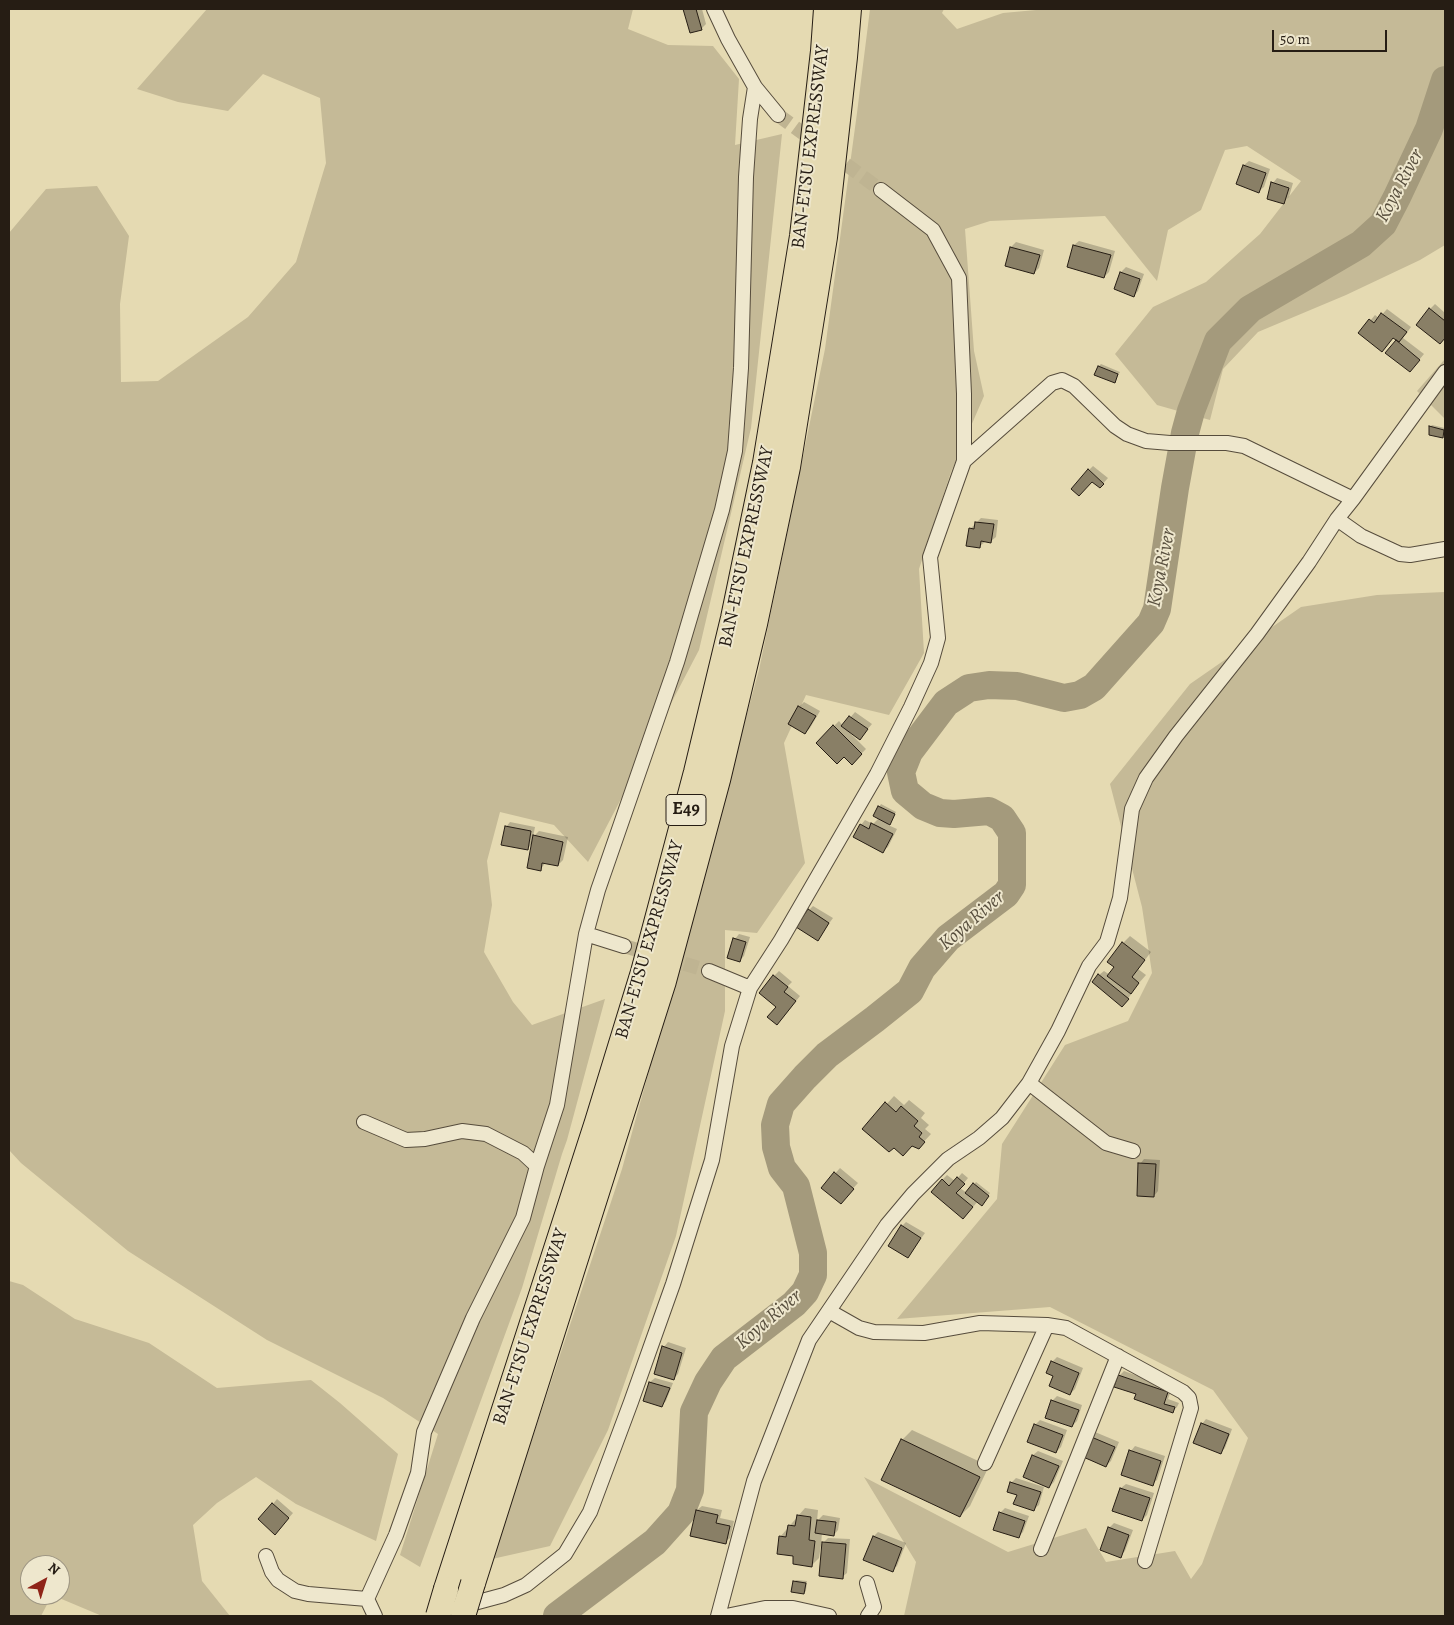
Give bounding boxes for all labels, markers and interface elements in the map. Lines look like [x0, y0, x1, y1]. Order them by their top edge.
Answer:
scale bar [1274, 20, 1389, 52]
text: 50 m [1280, 29, 1310, 49]
street label: BAN-ETSU EXPRESSWAY [787, 44, 835, 250]
water label: Koya River [1371, 145, 1429, 227]
street label: BAN-ETSU EXPRESSWAY [715, 444, 779, 650]
water label: Koya River [1143, 527, 1181, 609]
road number: E49 [666, 794, 706, 826]
street label: BAN-ETSU EXPRESSWAY [611, 838, 689, 1042]
water label: Koya River [934, 886, 1010, 956]
street label: BAN-ETSU EXPRESSWAY [488, 1226, 574, 1428]
water label: Koya River [731, 1285, 807, 1355]
north arrow [20, 1555, 70, 1605]
text: N [44, 1558, 64, 1579]

